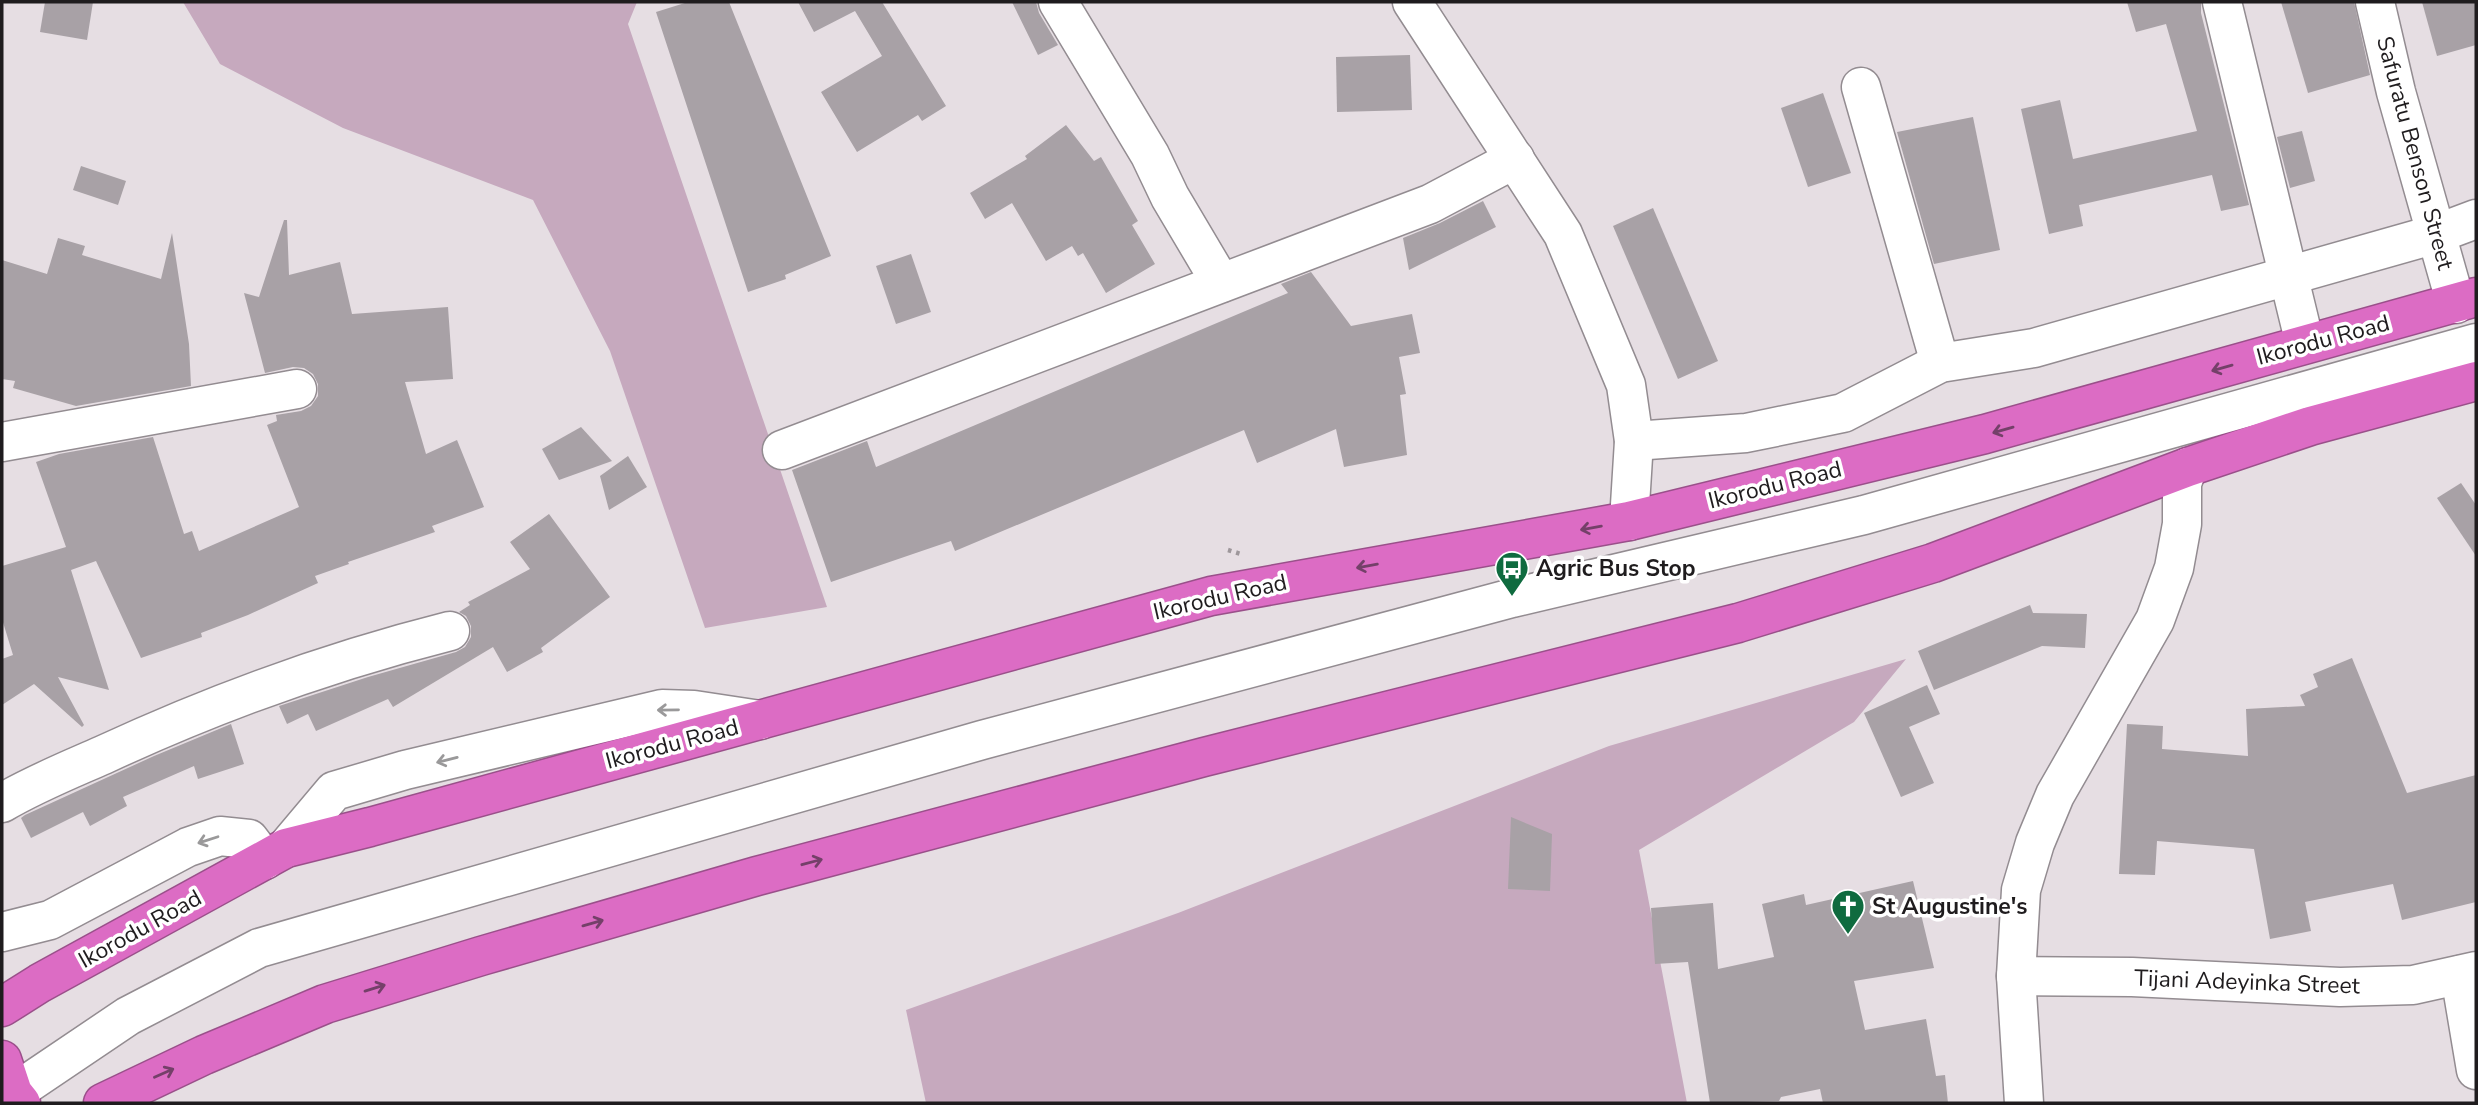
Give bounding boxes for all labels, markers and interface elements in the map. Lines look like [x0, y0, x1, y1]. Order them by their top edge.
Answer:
street label: Safuratu Benson Street [2369, 33, 2461, 274]
street label: Ikorodu Road [2253, 307, 2393, 373]
one-way arrow [2211, 362, 2233, 375]
one-way arrow [1992, 424, 2014, 437]
street label: Ikorodu Road [1705, 453, 1845, 517]
one-way arrow [1580, 521, 1603, 535]
bus stop icon: Agric Bus Stop [1493, 549, 1531, 598]
place label: Agric Bus Stop [1536, 553, 1696, 584]
one-way arrow [1356, 560, 1378, 574]
street label: Ikorodu Road [1150, 567, 1290, 627]
one-way arrow [657, 703, 680, 717]
street label: Ikorodu Road [602, 711, 742, 777]
one-way arrow [436, 754, 459, 768]
one-way arrow [197, 835, 219, 848]
one-way arrow [801, 854, 823, 867]
street label: Ikorodu Road [73, 882, 207, 976]
church icon: St Augustine's [1829, 887, 1867, 936]
place label: St Augustine's [1872, 891, 2028, 922]
one-way arrow [582, 916, 604, 929]
street label: Tijani Adeyinka Street [2134, 963, 2361, 1001]
one-way arrow [364, 981, 386, 994]
one-way arrow [153, 1066, 175, 1079]

